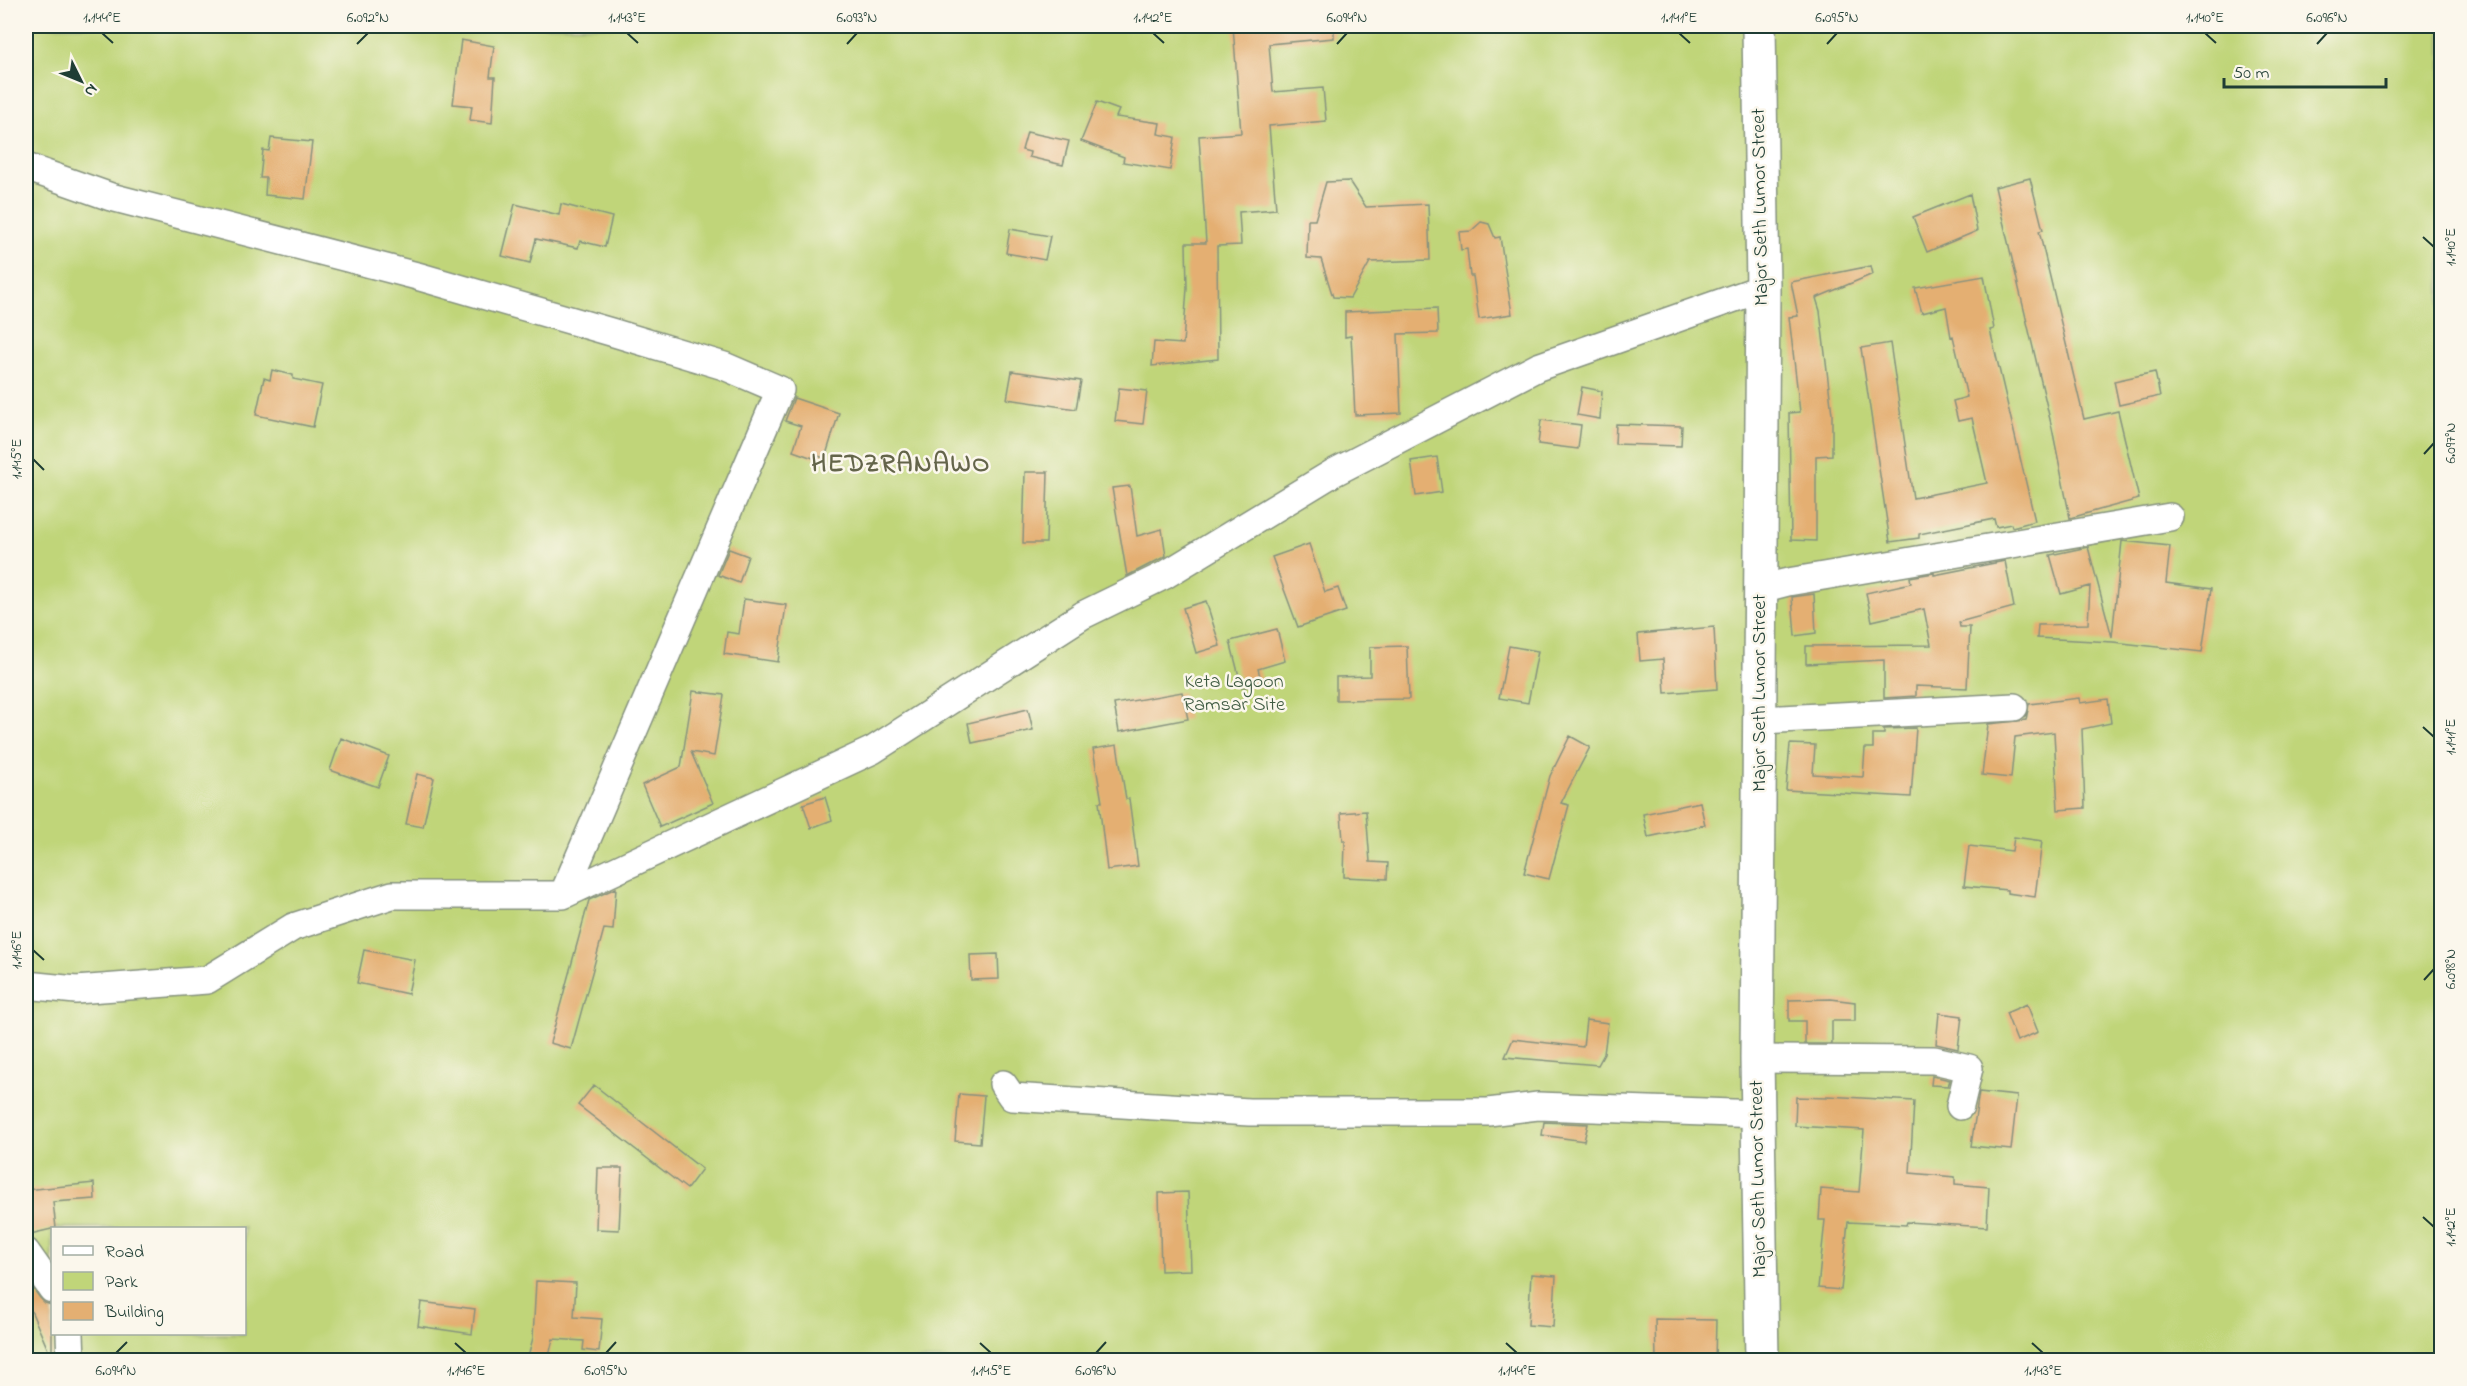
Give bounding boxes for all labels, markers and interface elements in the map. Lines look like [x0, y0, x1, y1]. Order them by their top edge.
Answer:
text: 1.144°E [83, 7, 121, 29]
text: 6.092°N [347, 7, 389, 29]
text: 1.143°E [608, 7, 646, 29]
text: 6.093°N [837, 7, 878, 29]
text: 1.142°E [1133, 7, 1173, 29]
text: 6.094°N [1327, 7, 1367, 29]
text: 1.141°E [1661, 7, 1697, 29]
text: 6.095°N [1815, 7, 1859, 29]
text: 1.140°E [2186, 7, 2224, 29]
text: 6.096°N [2306, 7, 2348, 29]
north arrow [51, 51, 111, 111]
scale bar [2224, 51, 2386, 89]
text: 50 m [2233, 61, 2270, 87]
text: N [78, 78, 103, 102]
street label: Major Seth Lumor Street [1745, 108, 1777, 306]
text: 1.140°E [2440, 228, 2462, 266]
text: 6.097°N [2440, 423, 2462, 463]
text: 1.145°E [6, 439, 28, 479]
district label: HEDZRANAWO [811, 446, 991, 484]
street label: Major Seth Lumor Street [1746, 594, 1775, 792]
park label: Keta Lagoon Ramsar Site [1183, 668, 1285, 720]
text: 1.141°E [2440, 719, 2462, 755]
text: 1.146°E [6, 931, 28, 969]
text: 6.098°N [2440, 949, 2462, 989]
street label: Major Seth Lumor Street [1743, 1080, 1775, 1278]
text: 1.142°E [2440, 1207, 2462, 1247]
legend [51, 1227, 246, 1335]
text: Road [105, 1240, 144, 1266]
text: Park [105, 1270, 138, 1296]
text: Building [104, 1300, 164, 1327]
text: 6.094°N [96, 1360, 136, 1382]
text: 1.146°E [447, 1360, 485, 1382]
text: 6.095°N [584, 1360, 628, 1382]
text: 1.145°E [971, 1360, 1011, 1382]
text: 6.096°N [1075, 1360, 1117, 1382]
text: 1.144°E [1498, 1360, 1536, 1382]
text: 1.143°E [2024, 1360, 2062, 1382]

